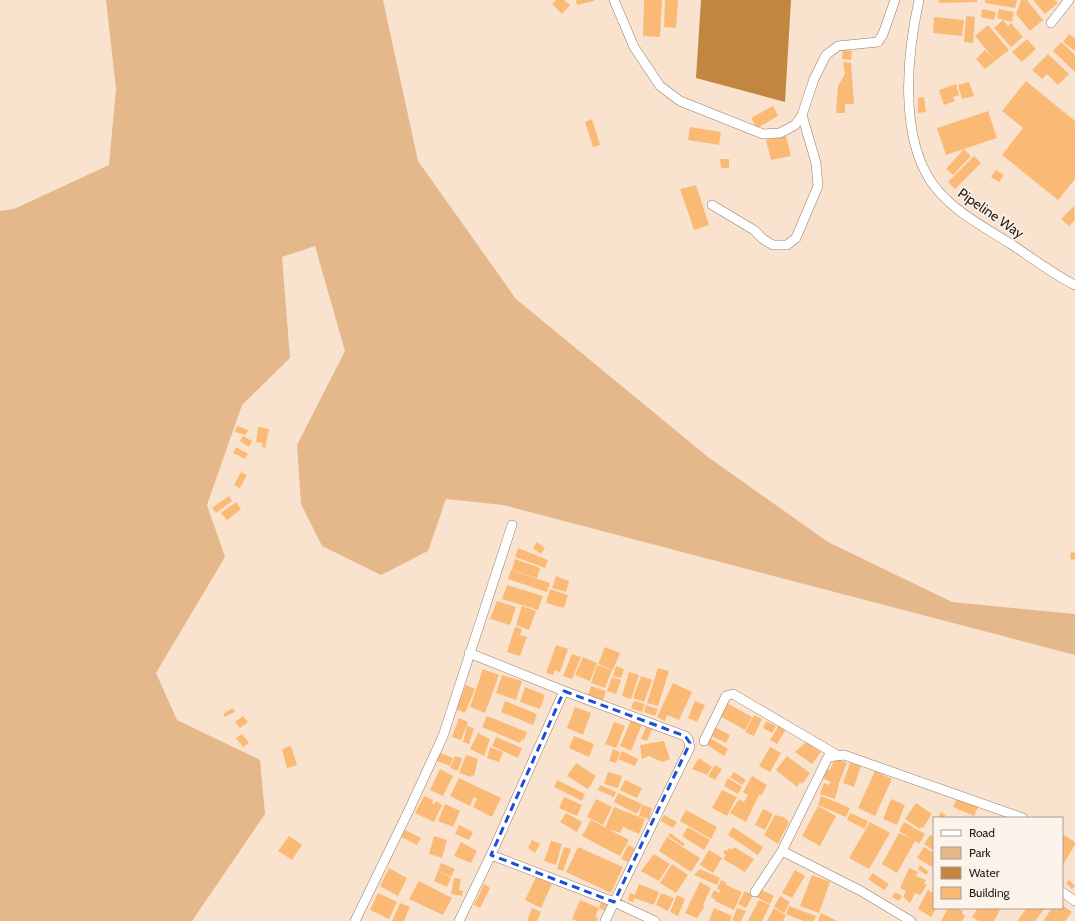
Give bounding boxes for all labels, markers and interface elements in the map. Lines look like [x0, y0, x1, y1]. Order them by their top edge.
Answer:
street label: Pipeline Way [955, 184, 1027, 242]
legend [933, 817, 1063, 909]
text: Road [969, 825, 995, 840]
text: Park [969, 845, 991, 860]
text: Water [969, 865, 1000, 880]
text: Building [969, 885, 1011, 900]

